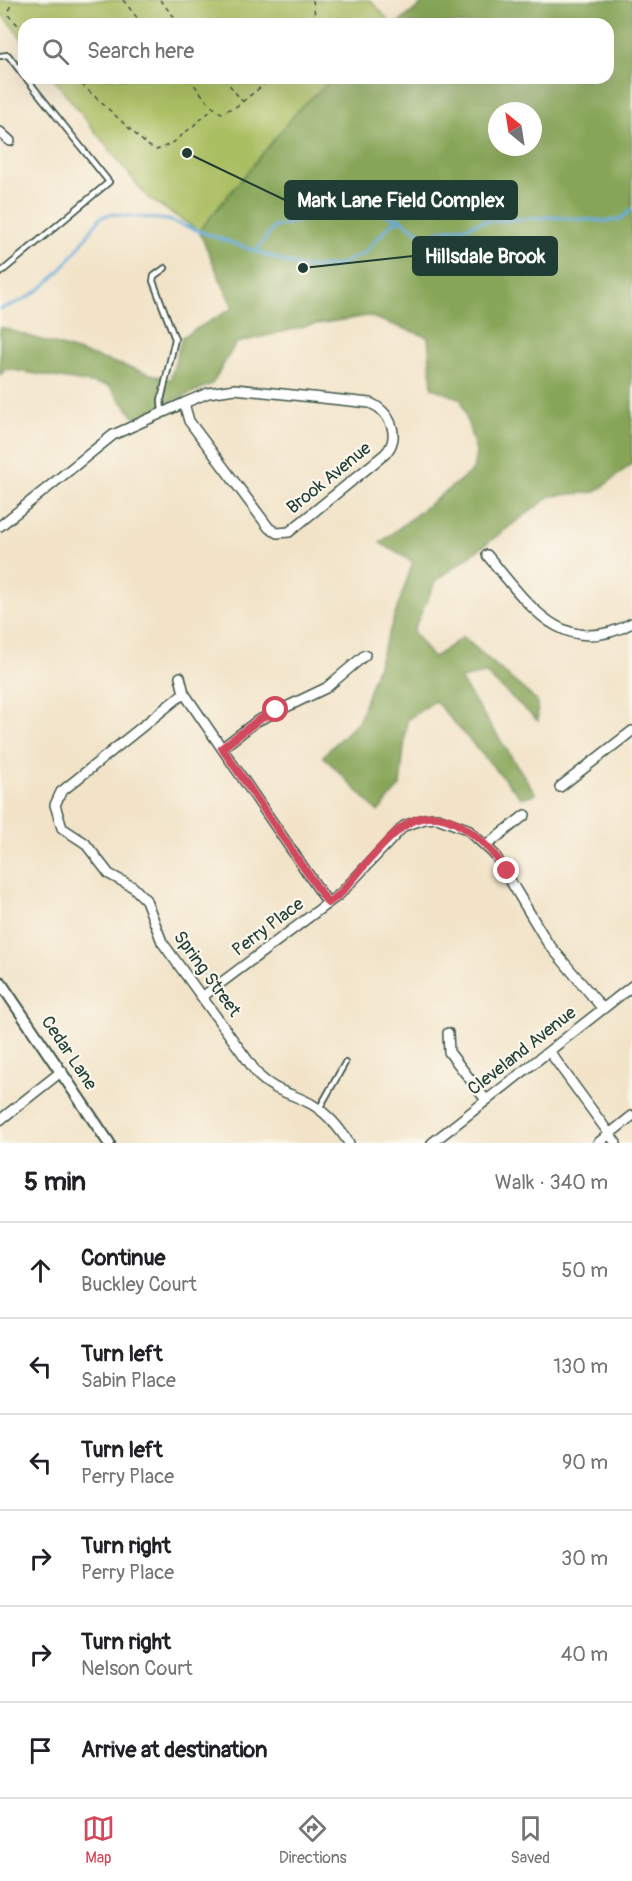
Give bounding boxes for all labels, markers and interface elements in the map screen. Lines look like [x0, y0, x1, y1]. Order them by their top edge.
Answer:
search box [18, 18, 614, 84]
icon: search [39, 35, 72, 68]
text: Search here [87, 37, 194, 65]
north arrow [488, 102, 542, 156]
callout: Mark Lane Field Complex [285, 181, 517, 219]
text: Mark Lane Field Complex [297, 188, 505, 213]
callout: Hillsdale Brook [413, 237, 557, 275]
text: Hillsdale Brook [425, 244, 546, 269]
street label: Brook Avenue [282, 437, 376, 519]
route start [262, 696, 288, 722]
route end [493, 857, 519, 883]
street label: Perry Place [228, 893, 309, 961]
street label: Spring Street [168, 927, 246, 1022]
street label: Cleveland Avenue [463, 1001, 581, 1101]
street label: Cedar Lane [36, 1012, 102, 1095]
text: 5 min [24, 1166, 86, 1198]
text: Walk · 340 m [495, 1170, 608, 1195]
text: Continue [81, 1244, 165, 1272]
icon: ahead [24, 1254, 57, 1287]
text: 50 m [561, 1258, 608, 1283]
text: Buckley Court [81, 1272, 197, 1297]
text: Turn left [81, 1340, 163, 1368]
icon: left [24, 1350, 57, 1383]
text: 130 m [553, 1354, 608, 1379]
text: Sabin Place [81, 1368, 176, 1393]
text: Turn left [81, 1436, 163, 1464]
icon: left [24, 1446, 57, 1479]
text: 90 m [562, 1450, 608, 1475]
text: Perry Place [81, 1464, 174, 1489]
text: Turn right [81, 1532, 171, 1560]
icon: right [24, 1542, 57, 1575]
text: 30 m [561, 1546, 608, 1571]
text: Perry Place [81, 1560, 174, 1585]
text: Turn right [81, 1628, 171, 1656]
icon: right [24, 1638, 57, 1671]
text: 40 m [561, 1642, 608, 1667]
text: Nelson Court [81, 1656, 193, 1681]
icon: arrive [24, 1734, 57, 1767]
text: Arrive at destination [81, 1736, 267, 1764]
tab: Map [82, 1812, 115, 1868]
tab: Directions [279, 1812, 347, 1868]
tab: Saved [510, 1812, 550, 1868]

